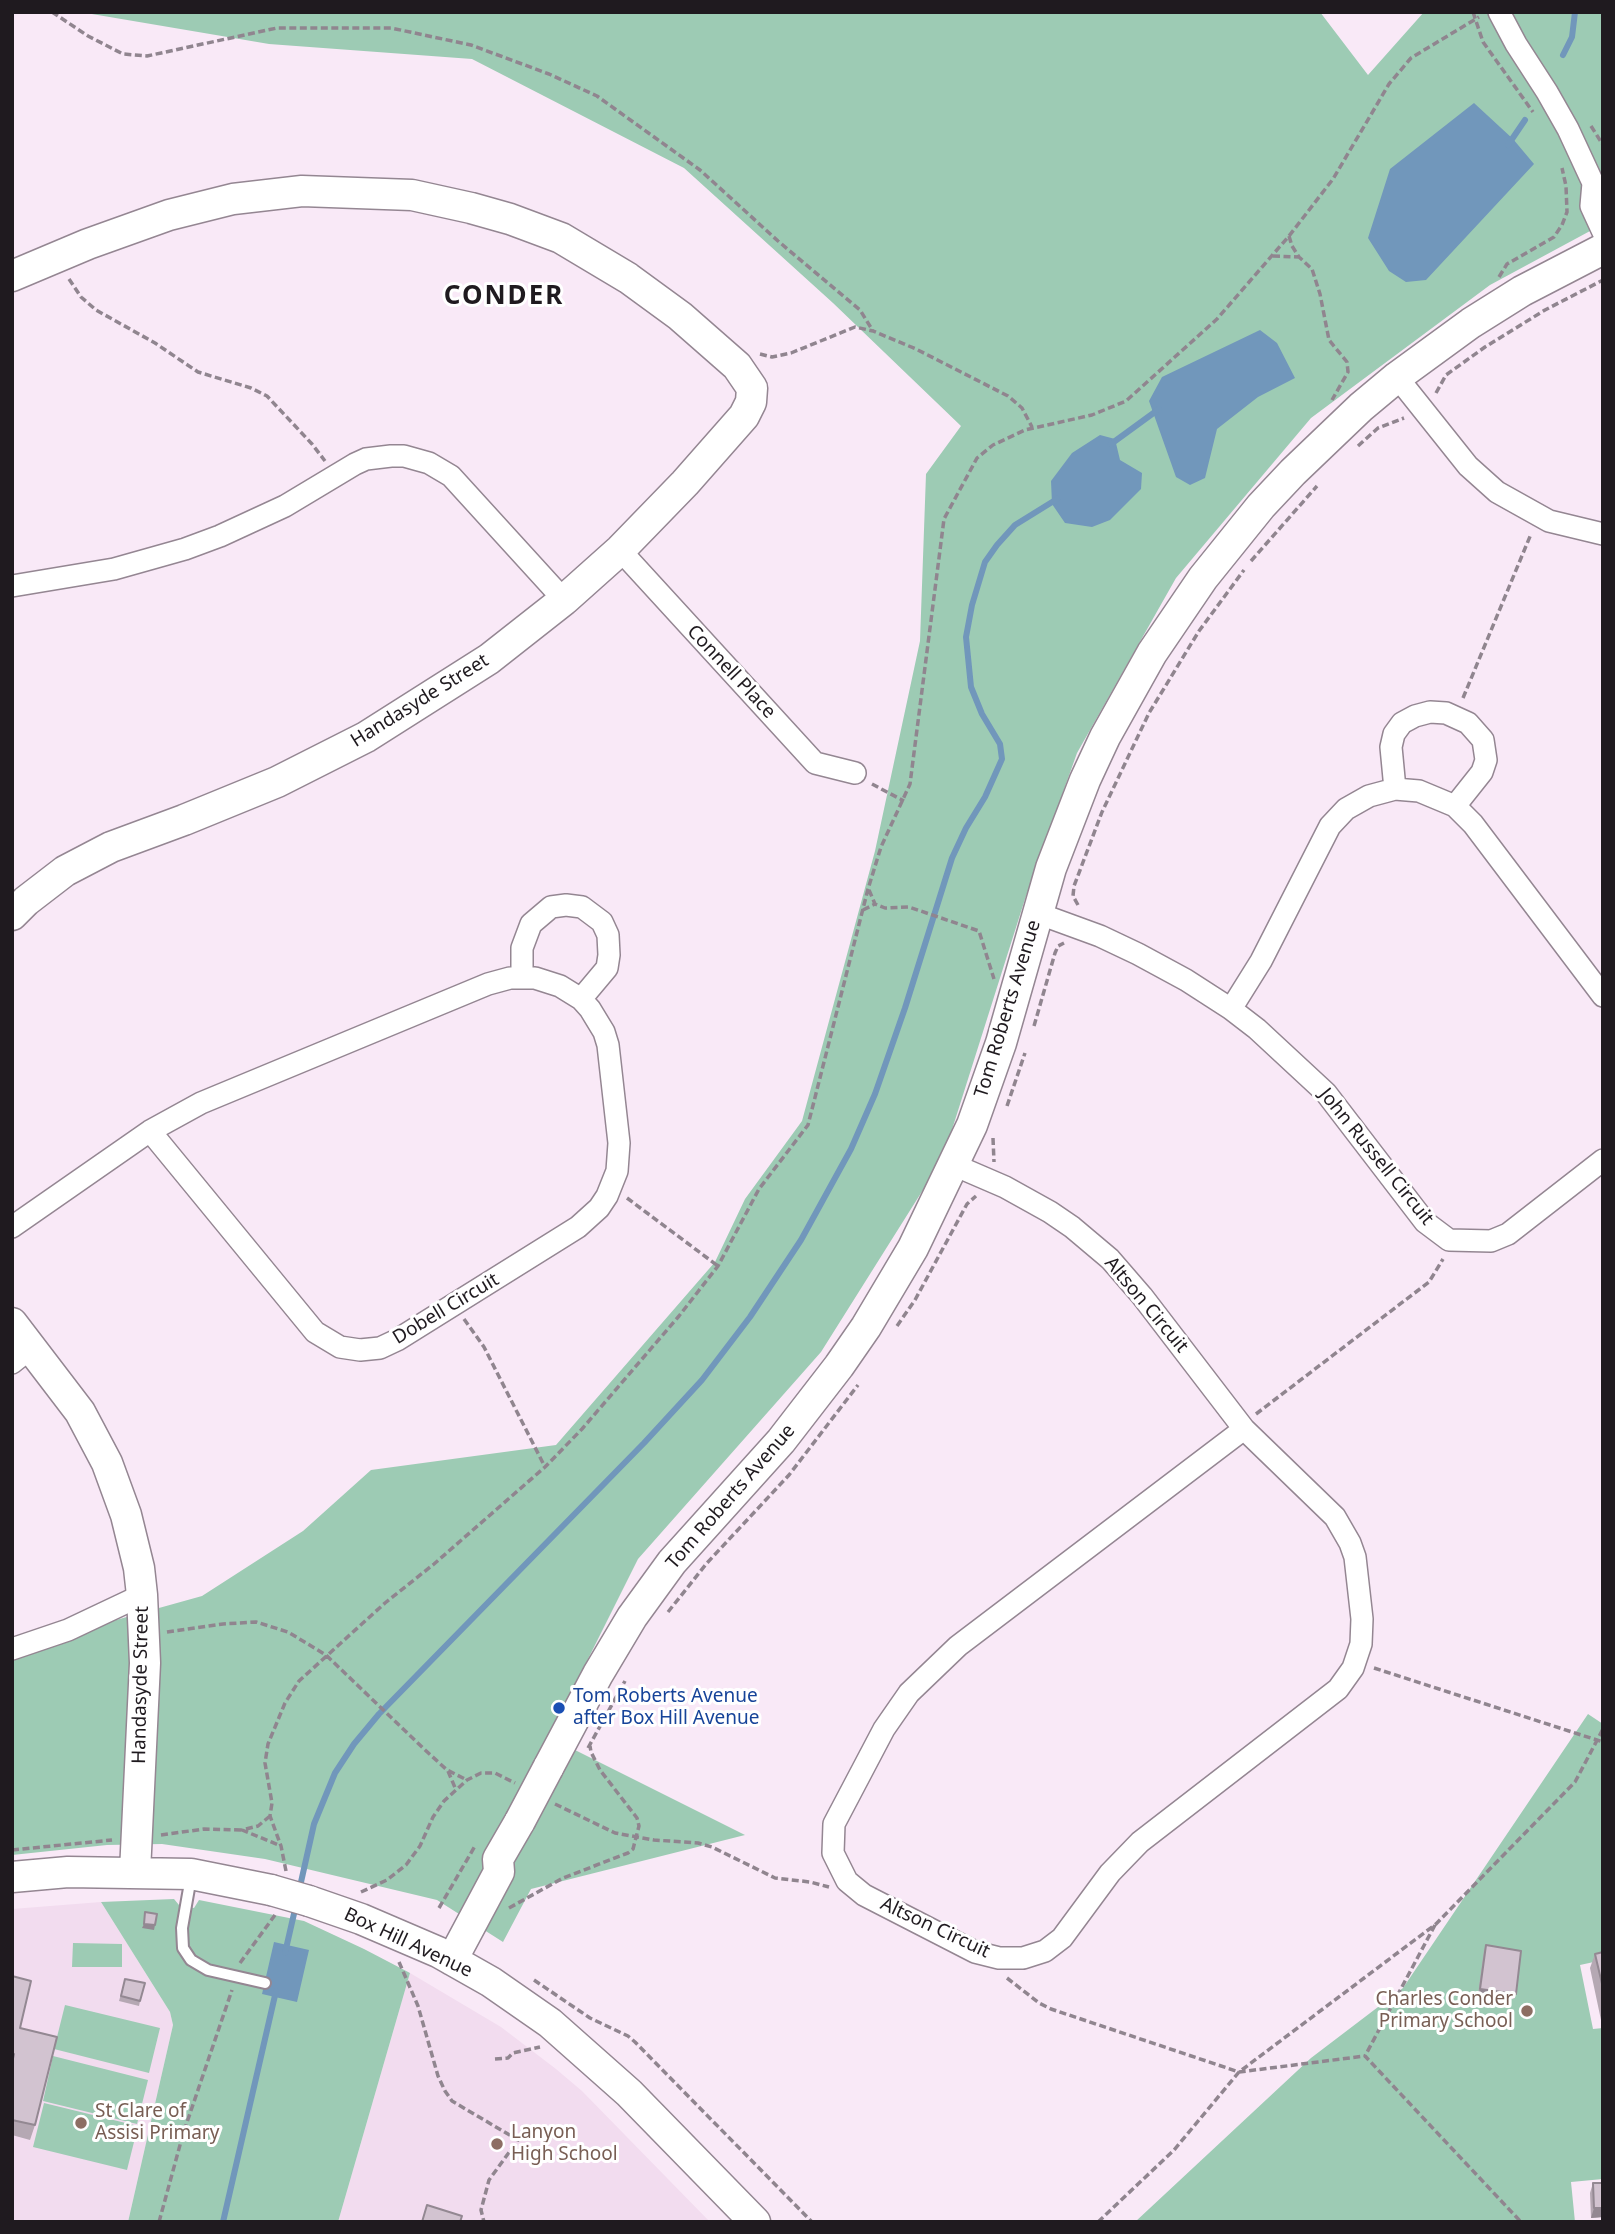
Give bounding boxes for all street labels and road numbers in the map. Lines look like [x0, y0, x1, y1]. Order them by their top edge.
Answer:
street label: Connell Place [682, 621, 780, 723]
street label: Handasyde Street [347, 649, 493, 753]
street label: Tom Roberts Avenue [970, 917, 1046, 1101]
street label: John Russell Circuit [1314, 1084, 1438, 1230]
street label: Altson Circuit [1099, 1252, 1193, 1358]
street label: Dobell Circuit [389, 1268, 503, 1350]
street label: Tom Roberts Avenue [662, 1420, 800, 1574]
street label: Handasyde Street [128, 1606, 154, 1764]
street label: Altson Circuit [877, 1893, 993, 1963]
street label: Box Hill Avenue [340, 1903, 476, 1983]

